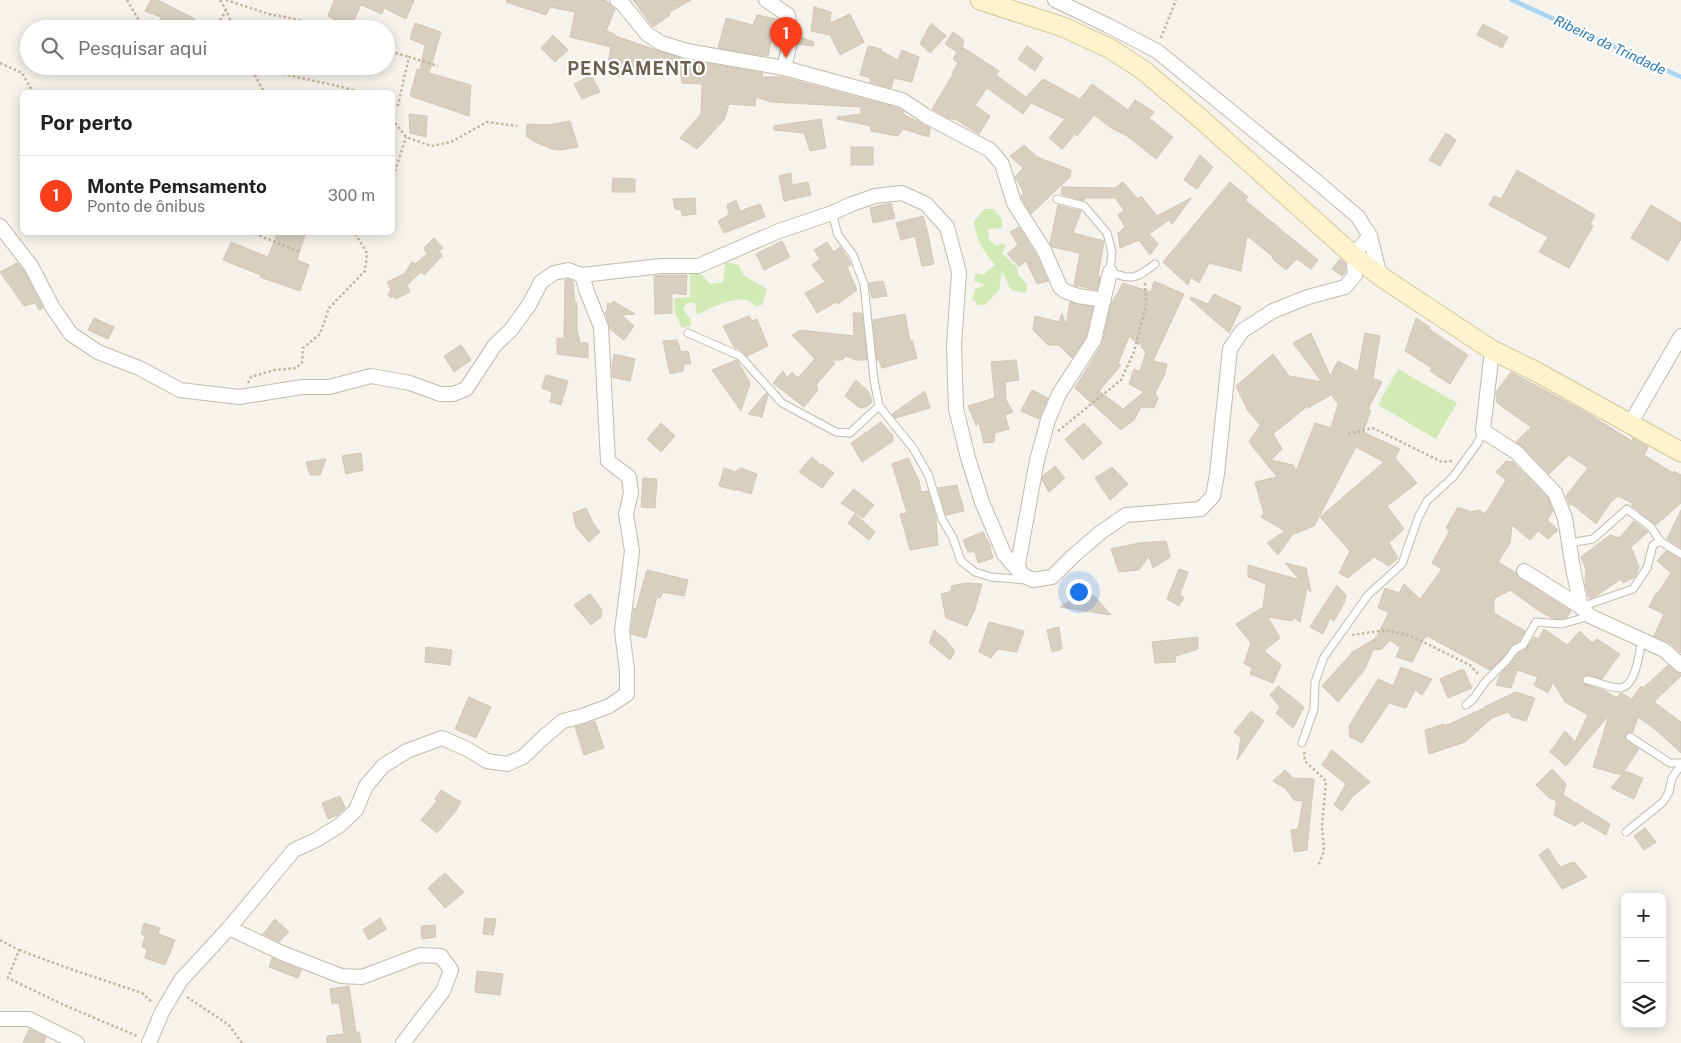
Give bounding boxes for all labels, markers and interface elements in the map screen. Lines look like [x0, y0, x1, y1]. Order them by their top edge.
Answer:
water label: Ribeira da Trindade [1551, 12, 1669, 78]
pin: 1 [770, 17, 802, 58]
search box [20, 20, 395, 75]
icon: search [38, 34, 66, 62]
text: Pesquisar aqui [78, 37, 207, 59]
district label: PENSAMENTO [567, 58, 707, 79]
text: Por perto [40, 110, 133, 135]
text: Monte Pemsamento [87, 175, 267, 197]
text: 1 [53, 186, 59, 205]
text: 300 m [328, 186, 375, 205]
text: Ponto de ônibus [87, 197, 205, 216]
your location [1066, 579, 1092, 605]
map controls [1621, 893, 1666, 1028]
button: + [1621, 893, 1666, 938]
button: − [1621, 938, 1666, 983]
button: layers [1621, 983, 1666, 1028]

